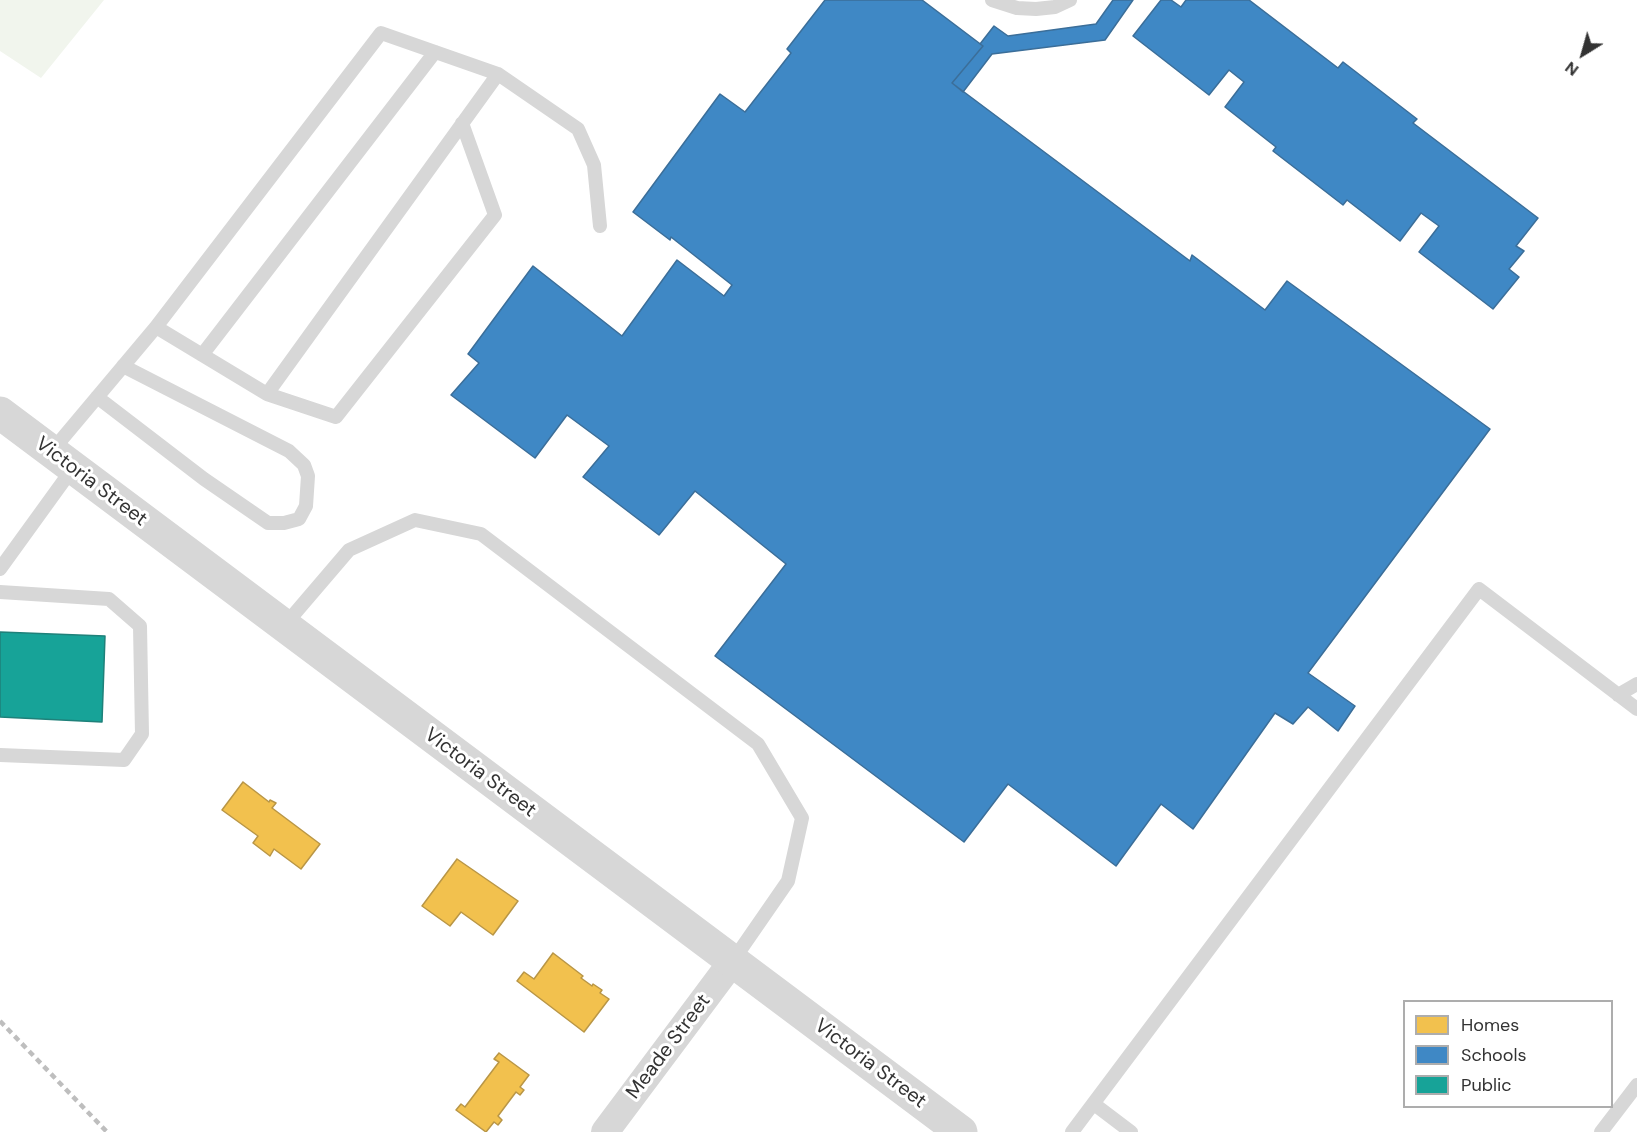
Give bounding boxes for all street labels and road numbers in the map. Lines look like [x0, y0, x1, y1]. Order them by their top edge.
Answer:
street label: Victoria Street [30, 432, 152, 532]
street label: Victoria Street [419, 723, 541, 823]
street label: Meade Street [622, 990, 716, 1104]
street label: Victoria Street [809, 1014, 931, 1114]

